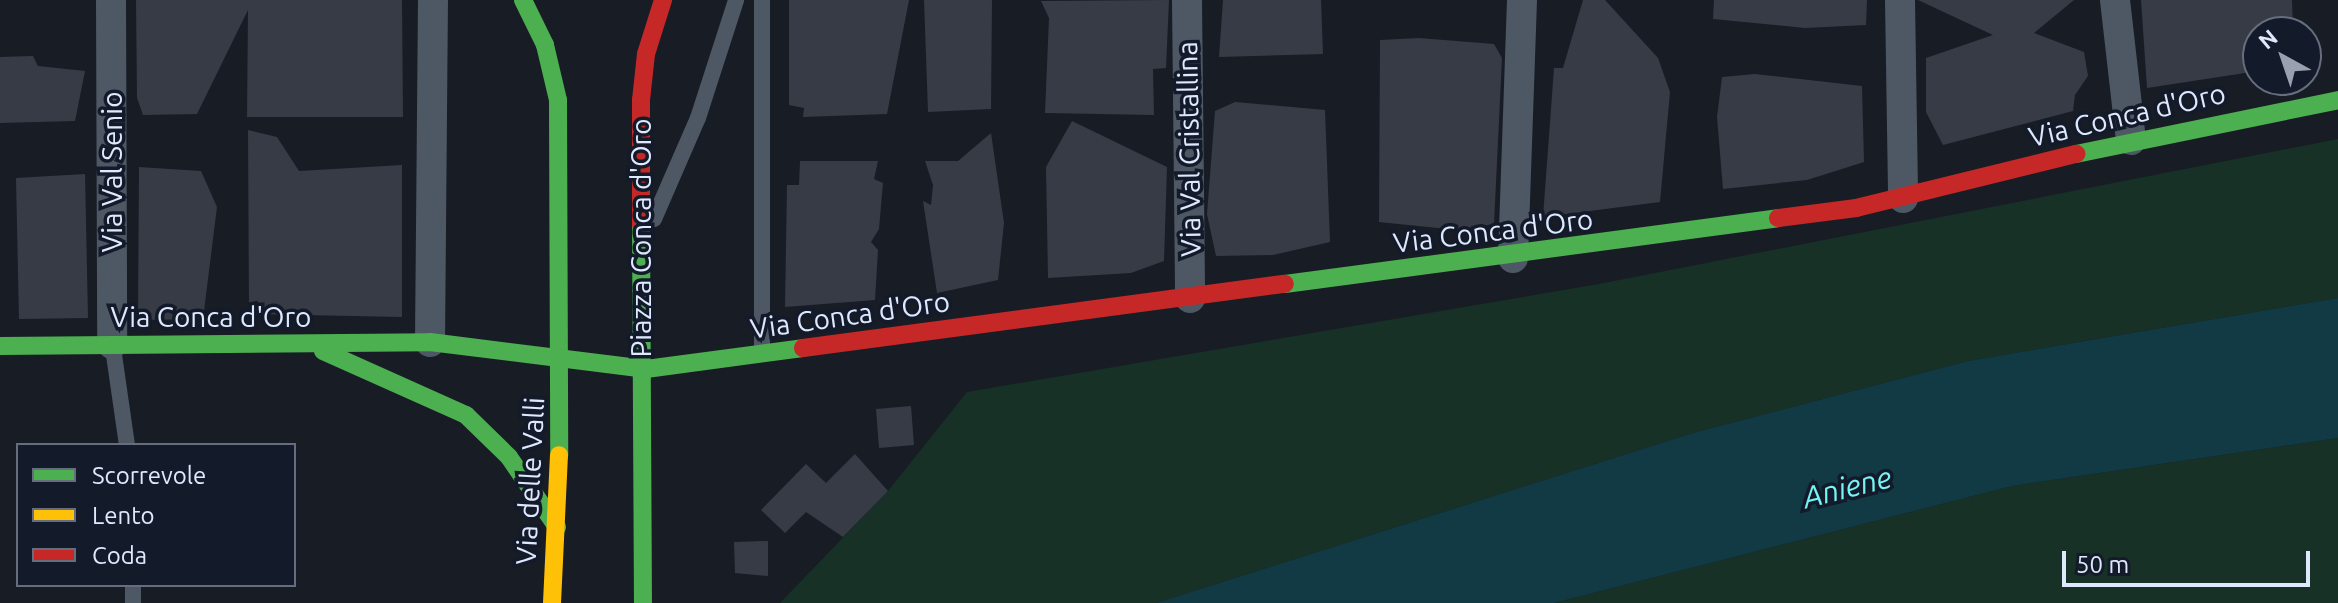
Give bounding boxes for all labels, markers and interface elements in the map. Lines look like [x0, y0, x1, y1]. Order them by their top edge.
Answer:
north arrow [2242, 16, 2322, 96]
text: N [2253, 24, 2282, 54]
street label: Via Val Cristallina [1170, 41, 1208, 257]
street label: Via Conca d'Oro [2025, 76, 2229, 154]
street label: Via Val Senio [95, 91, 129, 253]
street label: Piazza Conca d'Oro [624, 118, 658, 358]
street label: Via Conca d'Oro [1391, 202, 1595, 260]
street label: Via Conca d'Oro [748, 284, 952, 346]
street label: Via Conca d'Oro [110, 300, 312, 334]
street label: Via delle Valli [509, 396, 551, 566]
legend [16, 443, 296, 587]
water label: Aniene [1799, 459, 1895, 515]
text: Scorrevole [92, 462, 206, 489]
text: Lento [92, 502, 155, 529]
scale bar [2066, 535, 2314, 585]
text: Coda [92, 542, 147, 569]
text: 50 m [2076, 551, 2129, 578]

